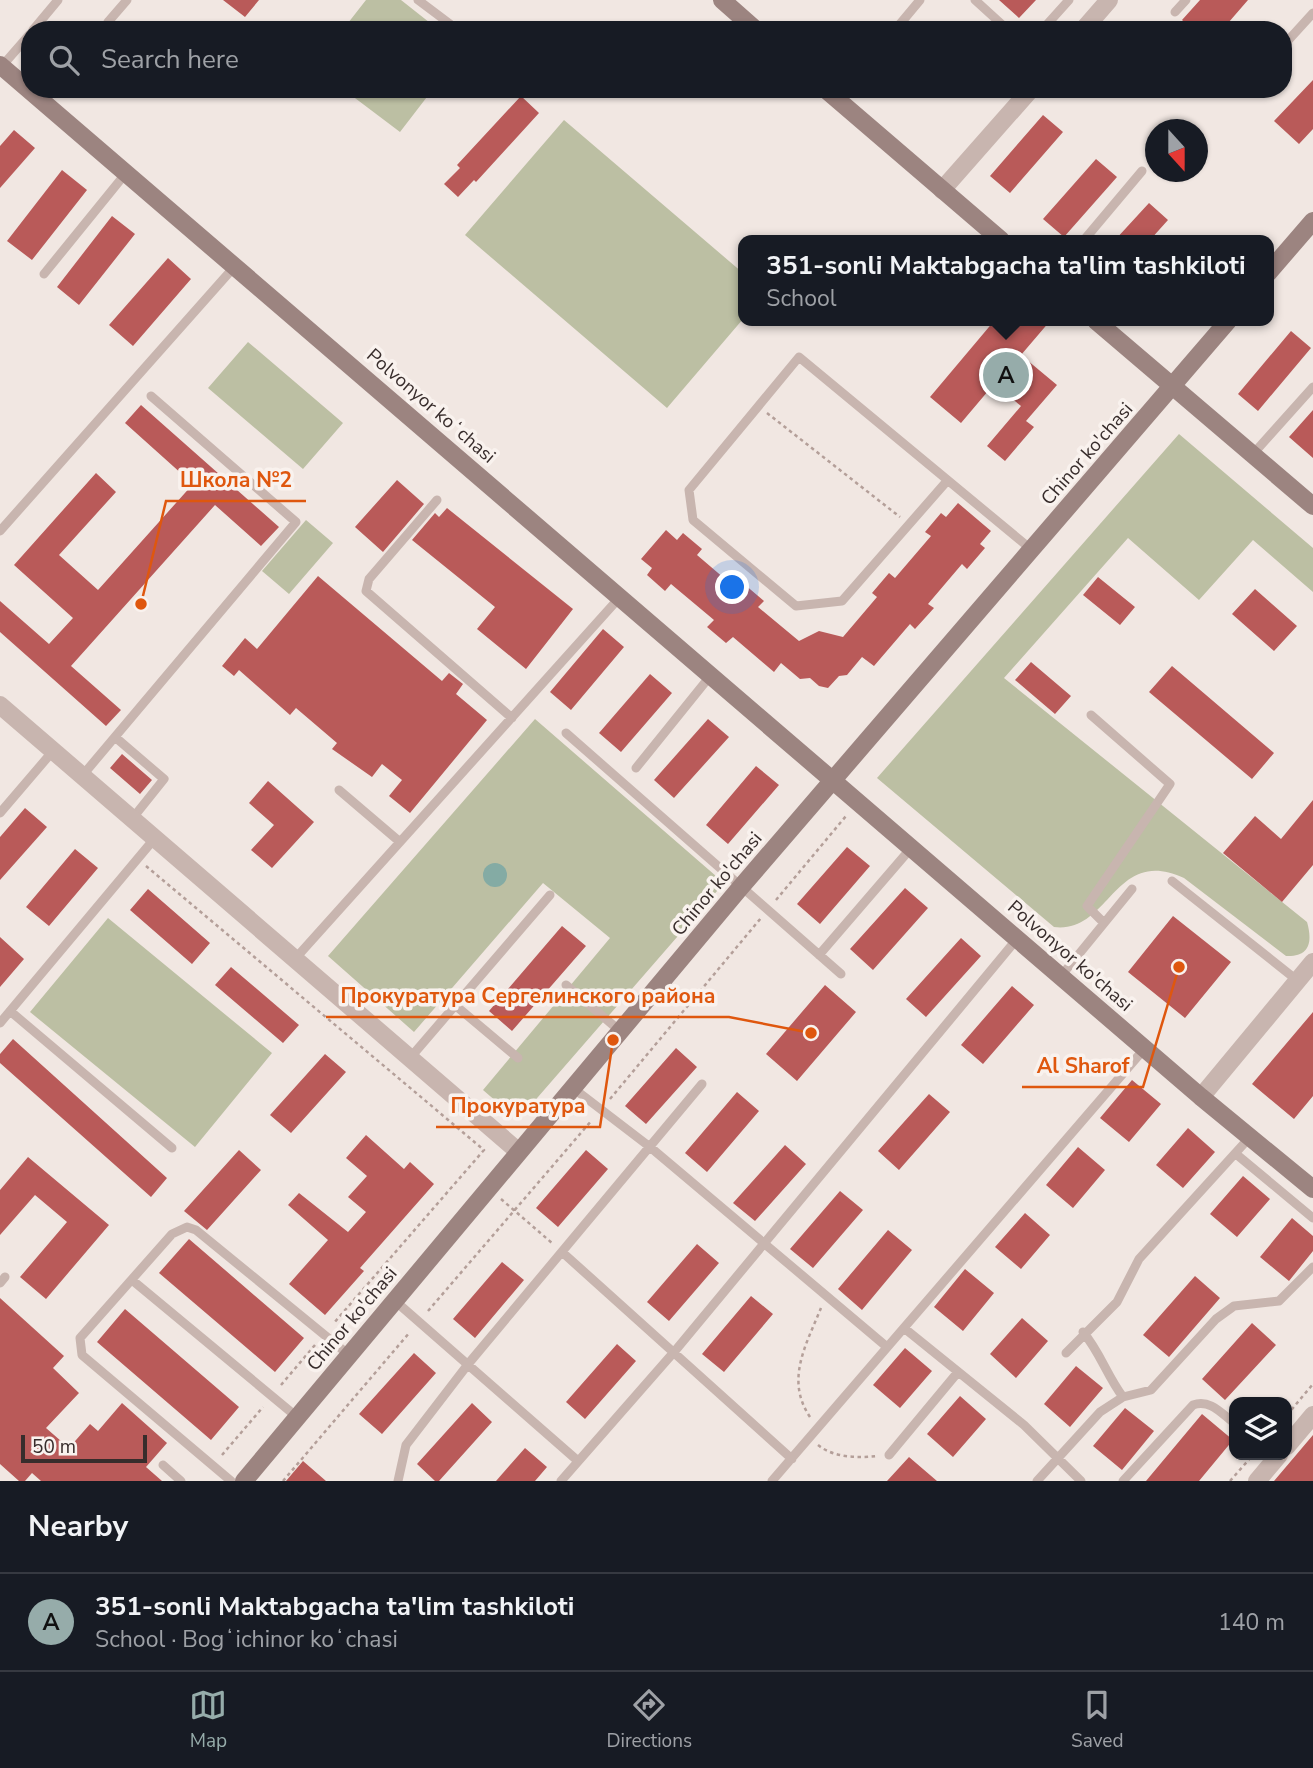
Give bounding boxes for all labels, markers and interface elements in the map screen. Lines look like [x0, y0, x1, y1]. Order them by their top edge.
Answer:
search box [21, 21, 1292, 98]
icon: search [45, 41, 83, 79]
text: Search here [101, 42, 239, 77]
north arrow [1145, 119, 1208, 182]
popup [738, 235, 1274, 326]
text: 351-sonli Maktabgacha ta'lim tashkiloti [766, 248, 1246, 283]
text: School [766, 283, 837, 314]
street label: Polvonyor koʻchasi [361, 343, 501, 469]
pin: A [983, 349, 1029, 401]
street label: Chinor ko'chasi [1035, 397, 1139, 511]
callout: Школа №2 [166, 459, 306, 501]
text: Школа №2 [180, 466, 292, 494]
your location [715, 570, 749, 604]
street label: Chinor ko'chasi [666, 827, 768, 941]
street label: Polvonyor ko'chasi [1002, 894, 1138, 1018]
callout: Прокуратура Сергелинского района [326, 975, 729, 1017]
text: Прокуратура Сергелинского района [340, 982, 716, 1010]
callout: Al Sharof [1022, 1045, 1143, 1087]
text: Al Sharof [1037, 1052, 1130, 1080]
callout: Прокуратура [436, 1085, 600, 1127]
text: Прокуратура [450, 1092, 586, 1120]
street label: Chinor ko'chasi [301, 1262, 403, 1376]
map controls [1229, 1397, 1292, 1460]
button: layers [1229, 1397, 1292, 1460]
scale bar [21, 1432, 147, 1464]
text: 50 m [32, 1434, 76, 1460]
text: Nearby [28, 1506, 128, 1547]
text: 351-sonli Maktabgacha ta'lim tashkiloti [95, 1589, 574, 1624]
text: A [42, 1607, 60, 1638]
text: 140 m [1218, 1607, 1285, 1638]
text: School · Bogʻichinor koʻchasi [95, 1624, 398, 1655]
tab: Map [189, 1686, 227, 1754]
tab: Directions [606, 1686, 692, 1754]
tab: Saved [1071, 1686, 1124, 1754]

